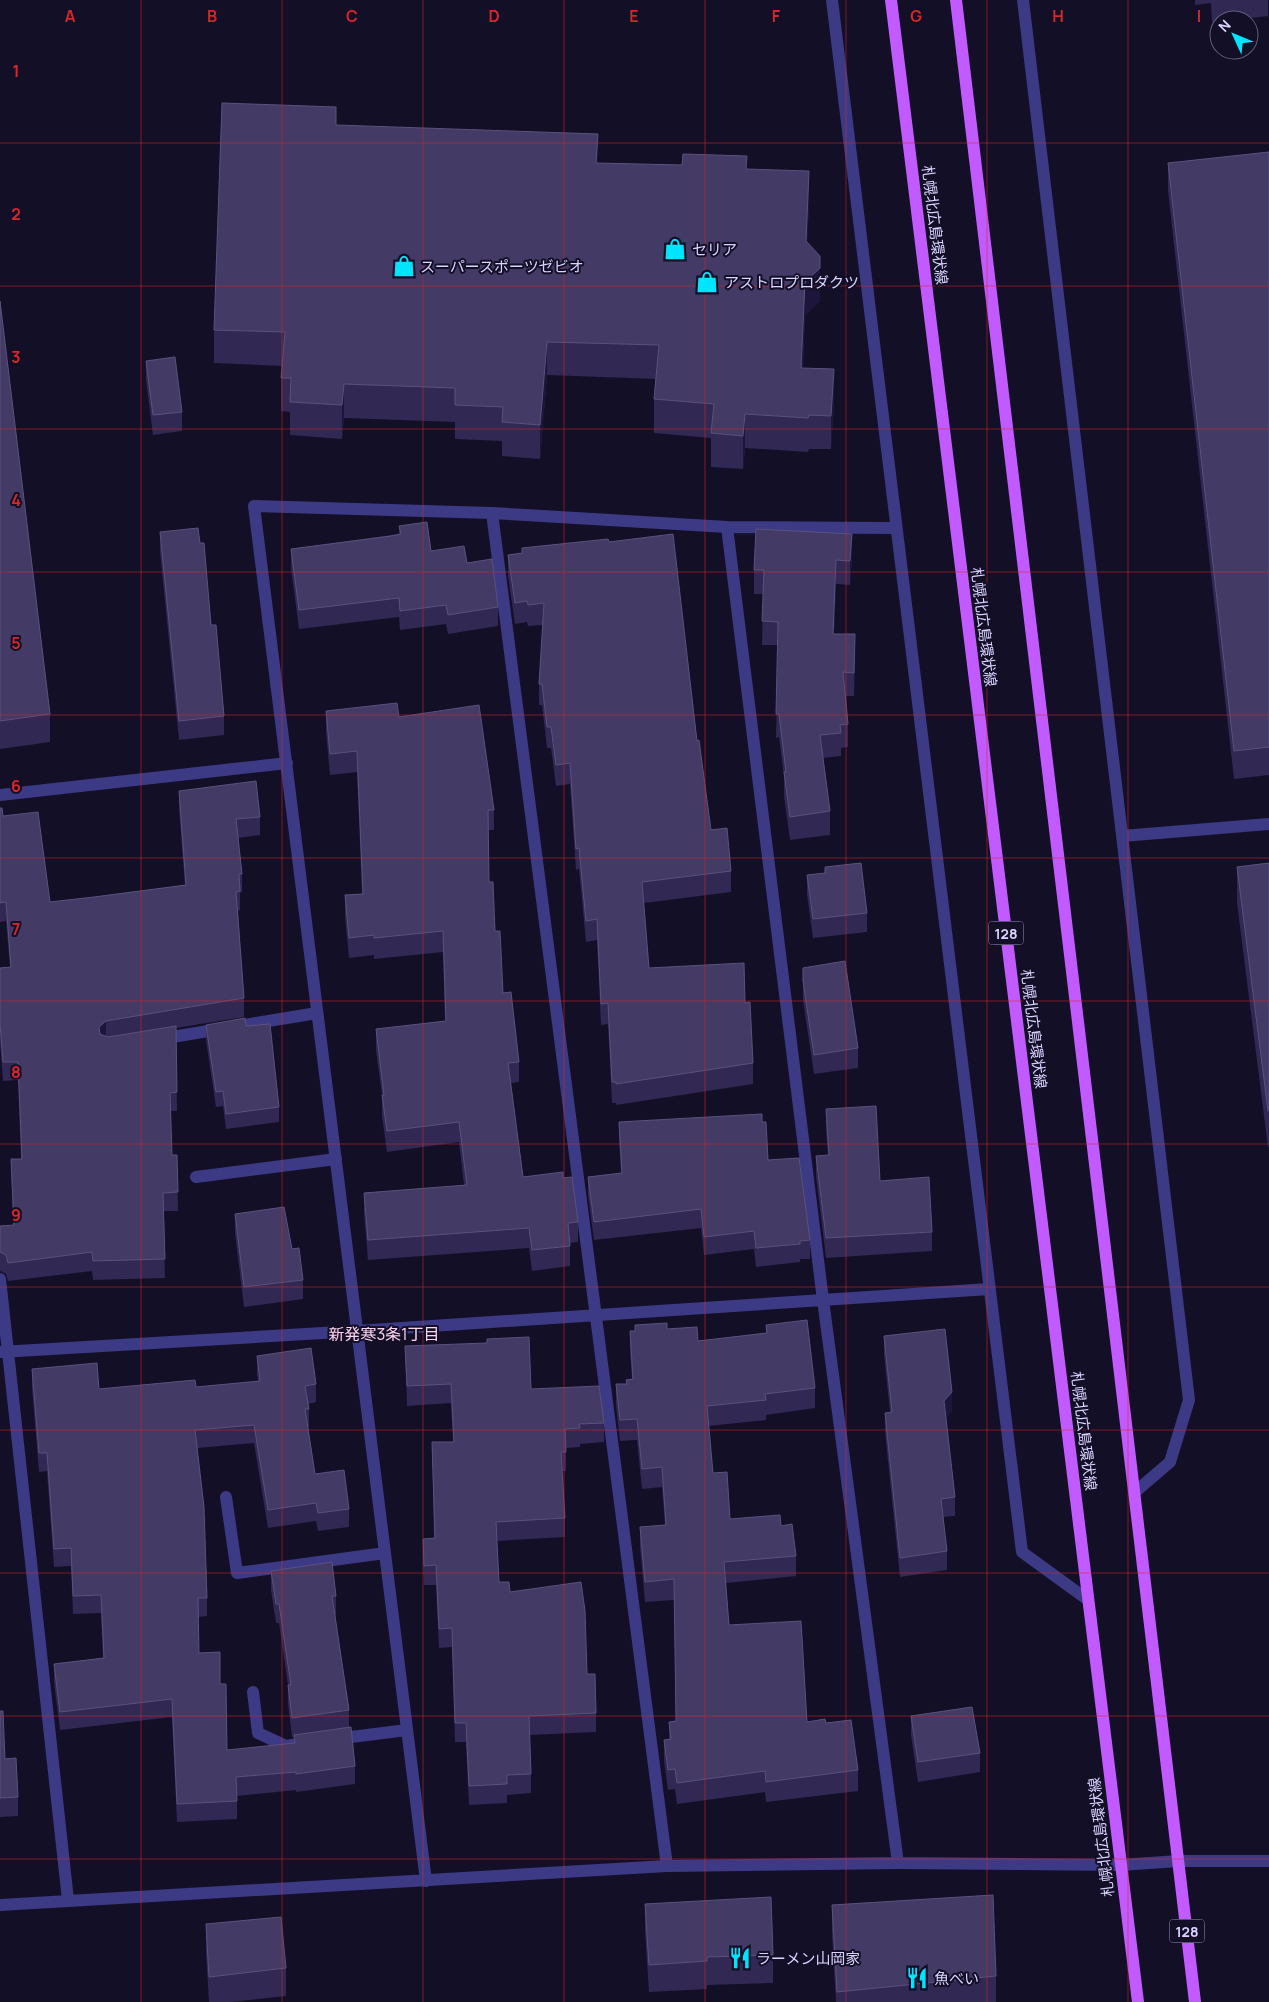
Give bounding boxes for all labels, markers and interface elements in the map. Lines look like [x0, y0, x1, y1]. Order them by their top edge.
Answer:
text: A [65, 5, 76, 27]
text: B [207, 5, 217, 27]
text: C [346, 5, 358, 27]
text: D [488, 5, 500, 27]
text: E [629, 5, 639, 27]
text: F [772, 5, 781, 27]
text: G [910, 5, 922, 27]
text: H [1052, 5, 1064, 27]
text: I [1197, 5, 1201, 27]
north arrow [1209, 10, 1259, 60]
text: N [1214, 15, 1235, 36]
text: 1 [12, 60, 20, 82]
street label: 札幌北広島環状線 [917, 164, 953, 286]
text: 2 [11, 203, 21, 225]
shop icon: セリア [662, 236, 688, 262]
place label: セリア [692, 239, 737, 260]
shop icon: スーパースポーツゼビオ [391, 253, 417, 279]
place label: スーパースポーツゼビオ [420, 256, 584, 277]
shop icon: アストロプロダクツ [694, 269, 720, 295]
place label: アストロプロダクツ [724, 272, 859, 293]
text: 3 [11, 346, 21, 368]
text: 4 [11, 489, 21, 511]
street label: 札幌北広島環状線 [966, 566, 1002, 688]
text: 5 [11, 632, 21, 654]
text: 6 [11, 775, 21, 797]
text: 7 [12, 918, 20, 940]
road number: 128 [988, 921, 1024, 944]
street label: 札幌北広島環状線 [1016, 968, 1052, 1090]
text: 8 [11, 1061, 21, 1083]
text: 9 [11, 1204, 21, 1226]
district label: 新発寒3条1丁目 [328, 1323, 440, 1345]
street label: 札幌北広島環状線 [1066, 1370, 1102, 1492]
street label: 札幌北広島環状線 [1083, 1776, 1119, 1898]
road number: 128 [1170, 1920, 1204, 1942]
restaurant icon: ラーメン山岡家 [727, 1945, 753, 1971]
place label: ラーメン山岡家 [756, 1948, 860, 1969]
restaurant icon: 魚べい [904, 1965, 930, 1991]
place label: 魚べい [934, 1968, 979, 1989]

